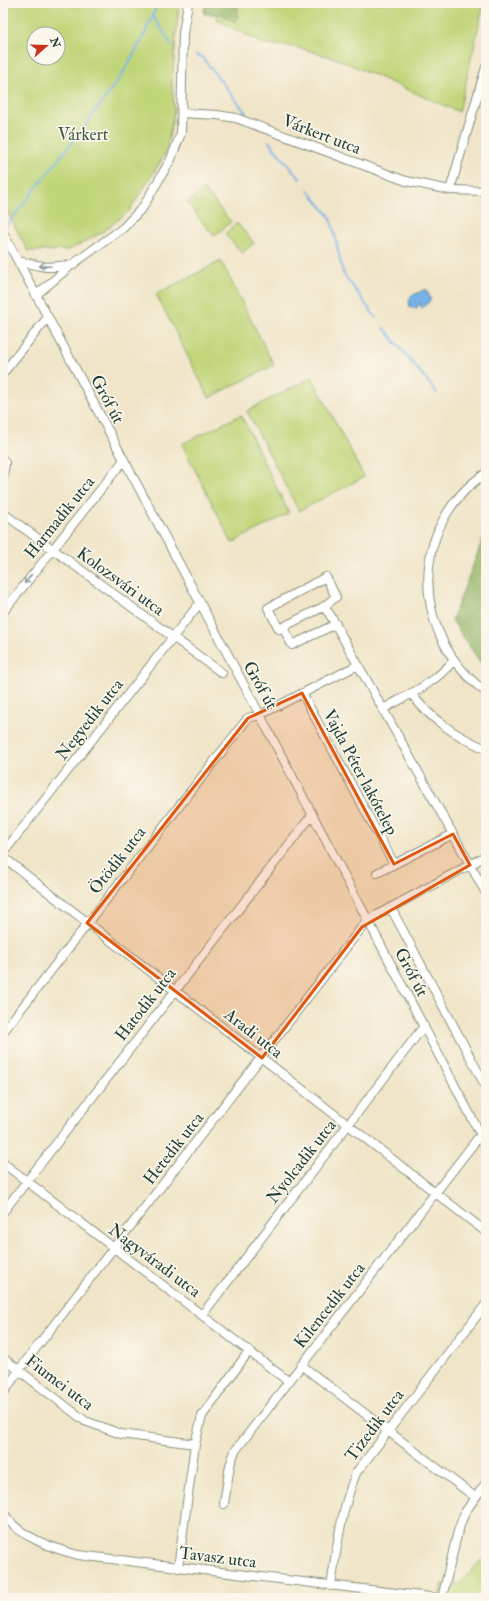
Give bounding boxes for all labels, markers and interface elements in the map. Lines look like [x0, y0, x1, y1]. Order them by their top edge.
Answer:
north arrow [26, 26, 66, 66]
text: N [47, 35, 63, 51]
street label: Várkert utca [280, 110, 365, 159]
park label: Várkert [58, 124, 109, 145]
one-way arrow [39, 262, 52, 270]
street label: Gróf út [86, 371, 129, 428]
street label: Harmadik utca [20, 471, 100, 563]
street label: Kolozsvári utca [73, 543, 169, 621]
one-way arrow [24, 574, 33, 585]
street label: Gróf út [239, 657, 283, 714]
street label: Negyedik utca [51, 674, 129, 765]
street label: Vajda Péter lakótelep [318, 706, 403, 840]
street label: Ötödik utca [84, 821, 151, 898]
street label: Gróf út [390, 944, 433, 1001]
street label: Hatodik utca [110, 963, 181, 1045]
street label: Aradi utca [219, 1003, 288, 1063]
street label: Hetedik utca [139, 1107, 209, 1189]
street label: Nyolcadik utca [262, 1114, 342, 1208]
street label: Nagyváradi utca [104, 1219, 206, 1303]
street label: Kilencedik utca [289, 1257, 370, 1352]
street label: Fiumei utca [21, 1350, 99, 1416]
street label: Tizedik utca [340, 1384, 409, 1466]
street label: Tavasz utca [178, 1542, 259, 1573]

